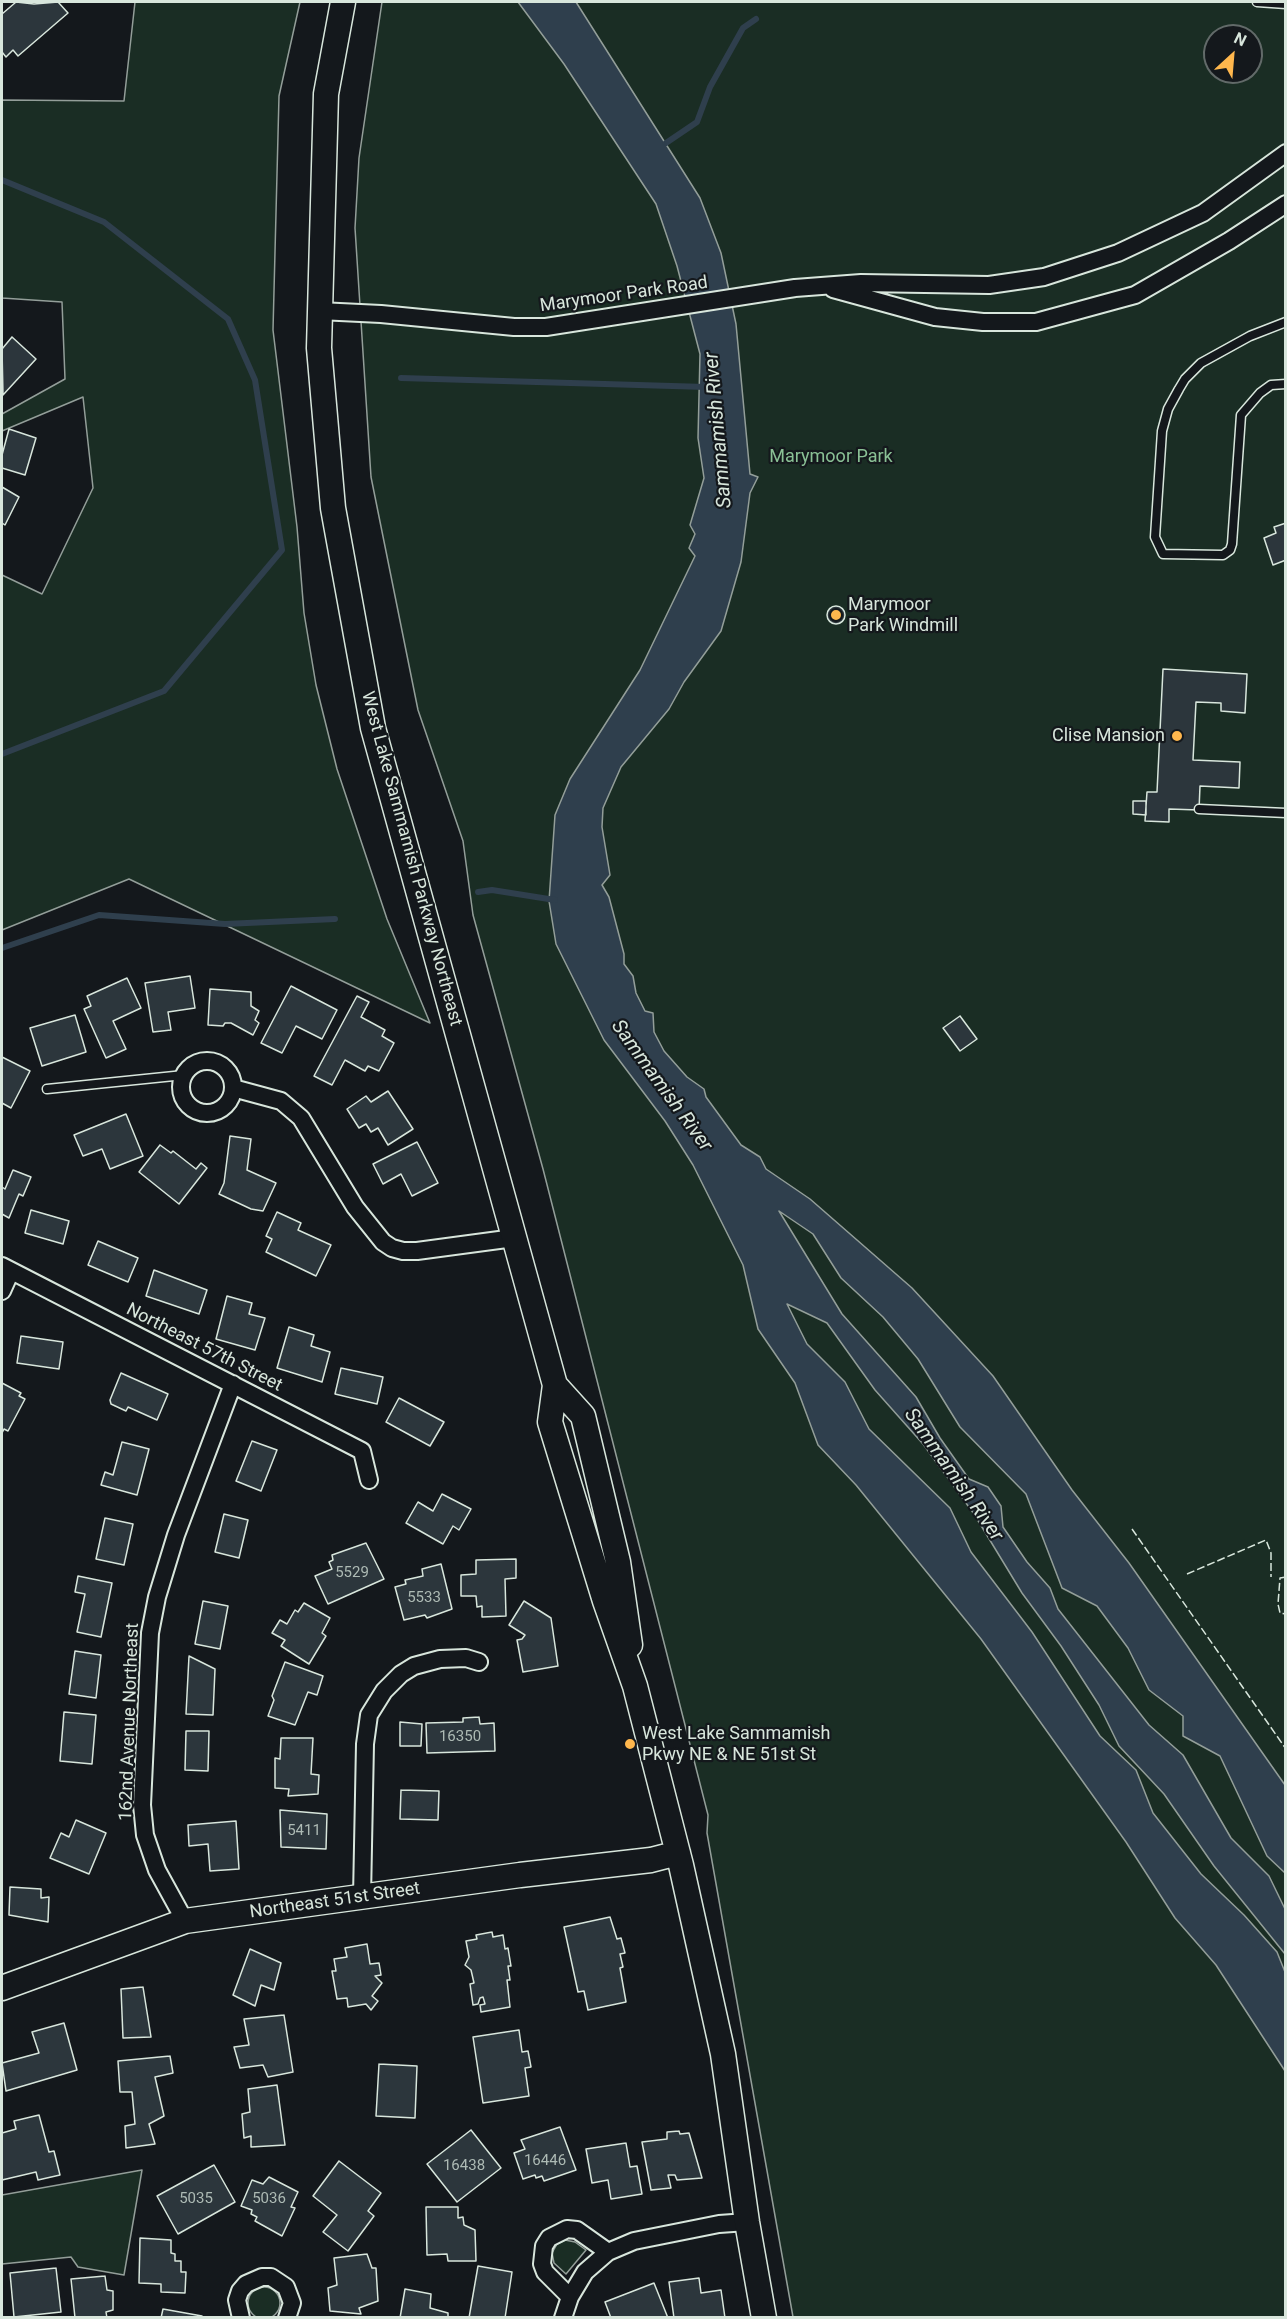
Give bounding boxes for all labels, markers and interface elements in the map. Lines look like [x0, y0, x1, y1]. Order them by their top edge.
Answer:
north arrow [1203, 24, 1263, 84]
text: N [1231, 28, 1249, 50]
street label: Marymoor Park Road [539, 273, 709, 317]
water label: Sammamish River [700, 351, 738, 509]
park label: Marymoor Park [769, 446, 893, 468]
place label: Marymoor Park Windmill [848, 594, 958, 636]
marker: Marymoor Park Windmill [829, 608, 843, 622]
street label: West Lake Sammamish Parkway Northeast [356, 689, 466, 1029]
place label: Clise Mansion [1052, 725, 1165, 747]
marker: Clise Mansion [1170, 729, 1184, 743]
water label: Sammamish River [605, 1016, 717, 1156]
street label: Northeast 57th Street [122, 1299, 286, 1397]
water label: Sammamish River [898, 1404, 1008, 1546]
house number: 5529 [335, 1564, 369, 1582]
house number: 5533 [407, 1589, 441, 1607]
street label: 162nd Avenue Northeast [116, 1623, 144, 1821]
place label: West Lake Sammamish Pkwy NE & NE 51st St [642, 1723, 831, 1766]
house number: 16350 [439, 1728, 481, 1746]
marker: West Lake Sammamish Pkwy NE & NE 51st St [623, 1737, 637, 1751]
house number: 5411 [287, 1822, 321, 1840]
street label: Northeast 51st Street [248, 1878, 422, 1924]
house number: 16446 [524, 2152, 566, 2170]
house number: 16438 [443, 2157, 485, 2175]
house number: 5035 [179, 2190, 213, 2208]
house number: 5036 [252, 2190, 286, 2208]

